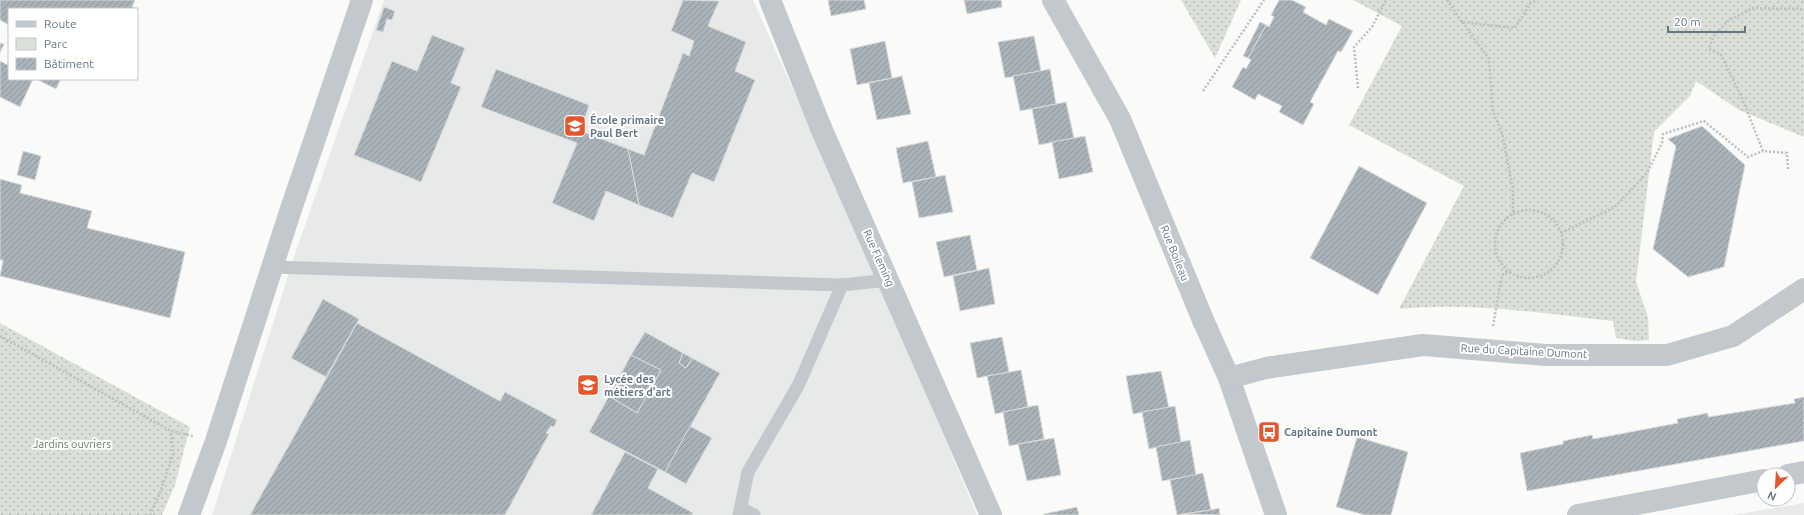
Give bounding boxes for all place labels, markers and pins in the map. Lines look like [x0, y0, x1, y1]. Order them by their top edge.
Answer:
school or university icon: École primaire Paul Bert [562, 113, 588, 139]
place label: École primaire Paul Bert [590, 113, 664, 139]
school or university icon: Lycée des métiers d'art [575, 372, 601, 398]
place label: Lycée des métiers d'art [604, 373, 671, 398]
bus stop icon: Capitaine Dumont [1256, 419, 1282, 445]
place label: Capitaine Dumont [1284, 426, 1378, 438]

